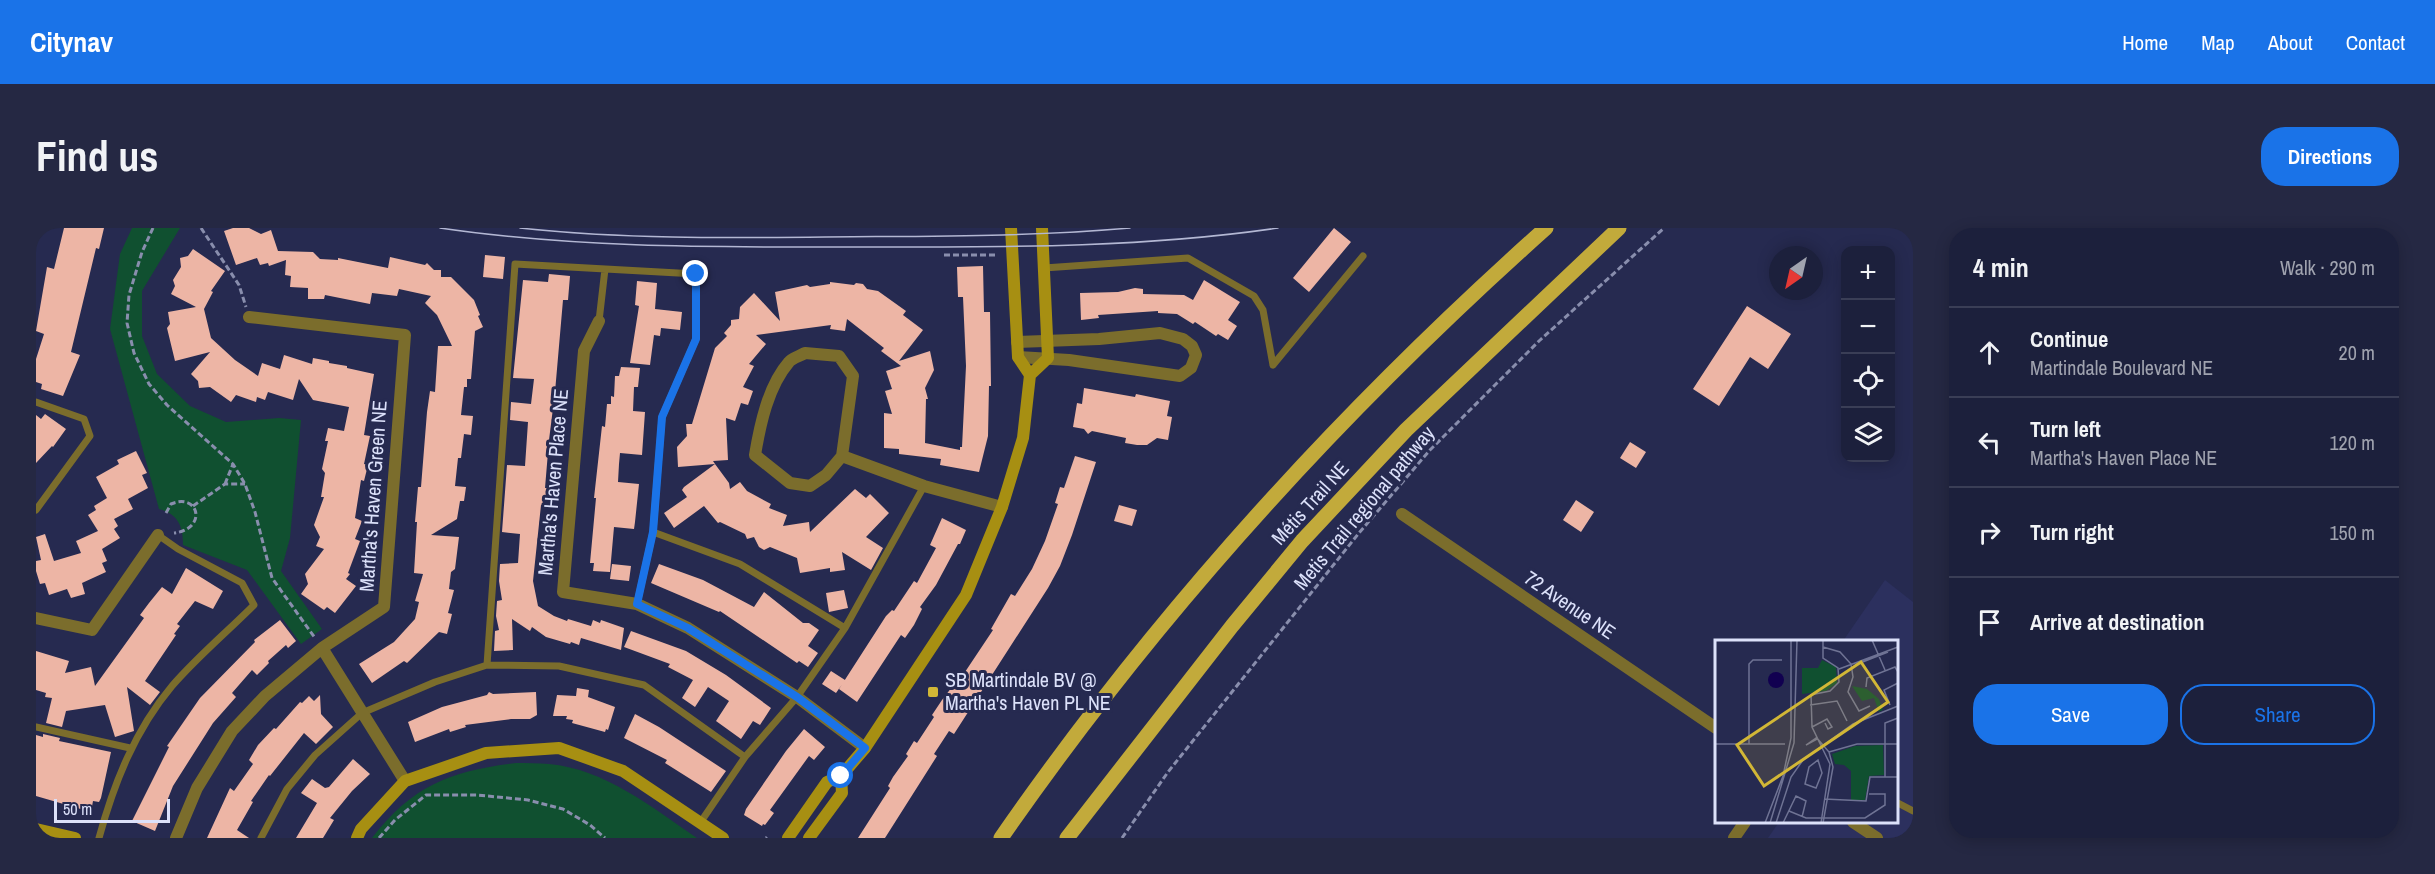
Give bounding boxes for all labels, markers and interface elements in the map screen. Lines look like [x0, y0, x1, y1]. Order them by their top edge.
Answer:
text: Citynav [30, 23, 113, 61]
text: Home [2122, 28, 2168, 57]
text: Map [2201, 28, 2235, 57]
text: About [2268, 28, 2313, 57]
text: Contact [2346, 28, 2405, 57]
button: Directions [2261, 127, 2399, 186]
text: Find us [36, 128, 158, 184]
north arrow [1769, 246, 1823, 300]
map controls [1841, 246, 1895, 462]
button: + [1841, 246, 1895, 300]
text: 4 min [1973, 250, 2029, 285]
text: Walk · 290 m [2280, 254, 2375, 281]
route end [682, 260, 708, 286]
button: − [1841, 300, 1895, 354]
text: Continue [2030, 324, 2108, 354]
icon: ahead [1973, 336, 2006, 369]
text: 20 m [2339, 339, 2375, 366]
button: locate [1841, 354, 1895, 408]
text: Martindale Boulevard NE [2030, 354, 2213, 381]
street label: Martha's Haven Place NE [531, 388, 574, 576]
street label: Martha's Haven Green NE [352, 399, 393, 593]
button: layers [1841, 408, 1895, 462]
text: Turn left [2030, 414, 2101, 444]
street label: Metis Trail regional pathway [1287, 419, 1441, 595]
icon: left [1973, 426, 2006, 459]
text: 120 m [2329, 429, 2375, 456]
text: Martha's Haven Place NE [2030, 444, 2217, 471]
street label: Métis Trail NE [1265, 455, 1354, 550]
icon: right [1973, 516, 2006, 549]
text: Turn right [2030, 517, 2114, 547]
text: 150 m [2329, 519, 2375, 546]
street label: 72 Avenue NE [1519, 564, 1621, 645]
icon: arrive [1973, 606, 2006, 639]
text: Arrive at destination [2030, 607, 2204, 637]
inset map [1715, 640, 1898, 823]
place label: SB Martindale BV @ Martha's Haven PL NE [945, 666, 1111, 716]
button: Save [1973, 684, 2168, 745]
button: Share [2180, 684, 2375, 745]
marker: SB Martindale BV @ Martha's Haven PL NE [926, 685, 940, 699]
route start [827, 762, 853, 788]
scale bar [54, 796, 170, 824]
text: 50 m [63, 798, 92, 820]

